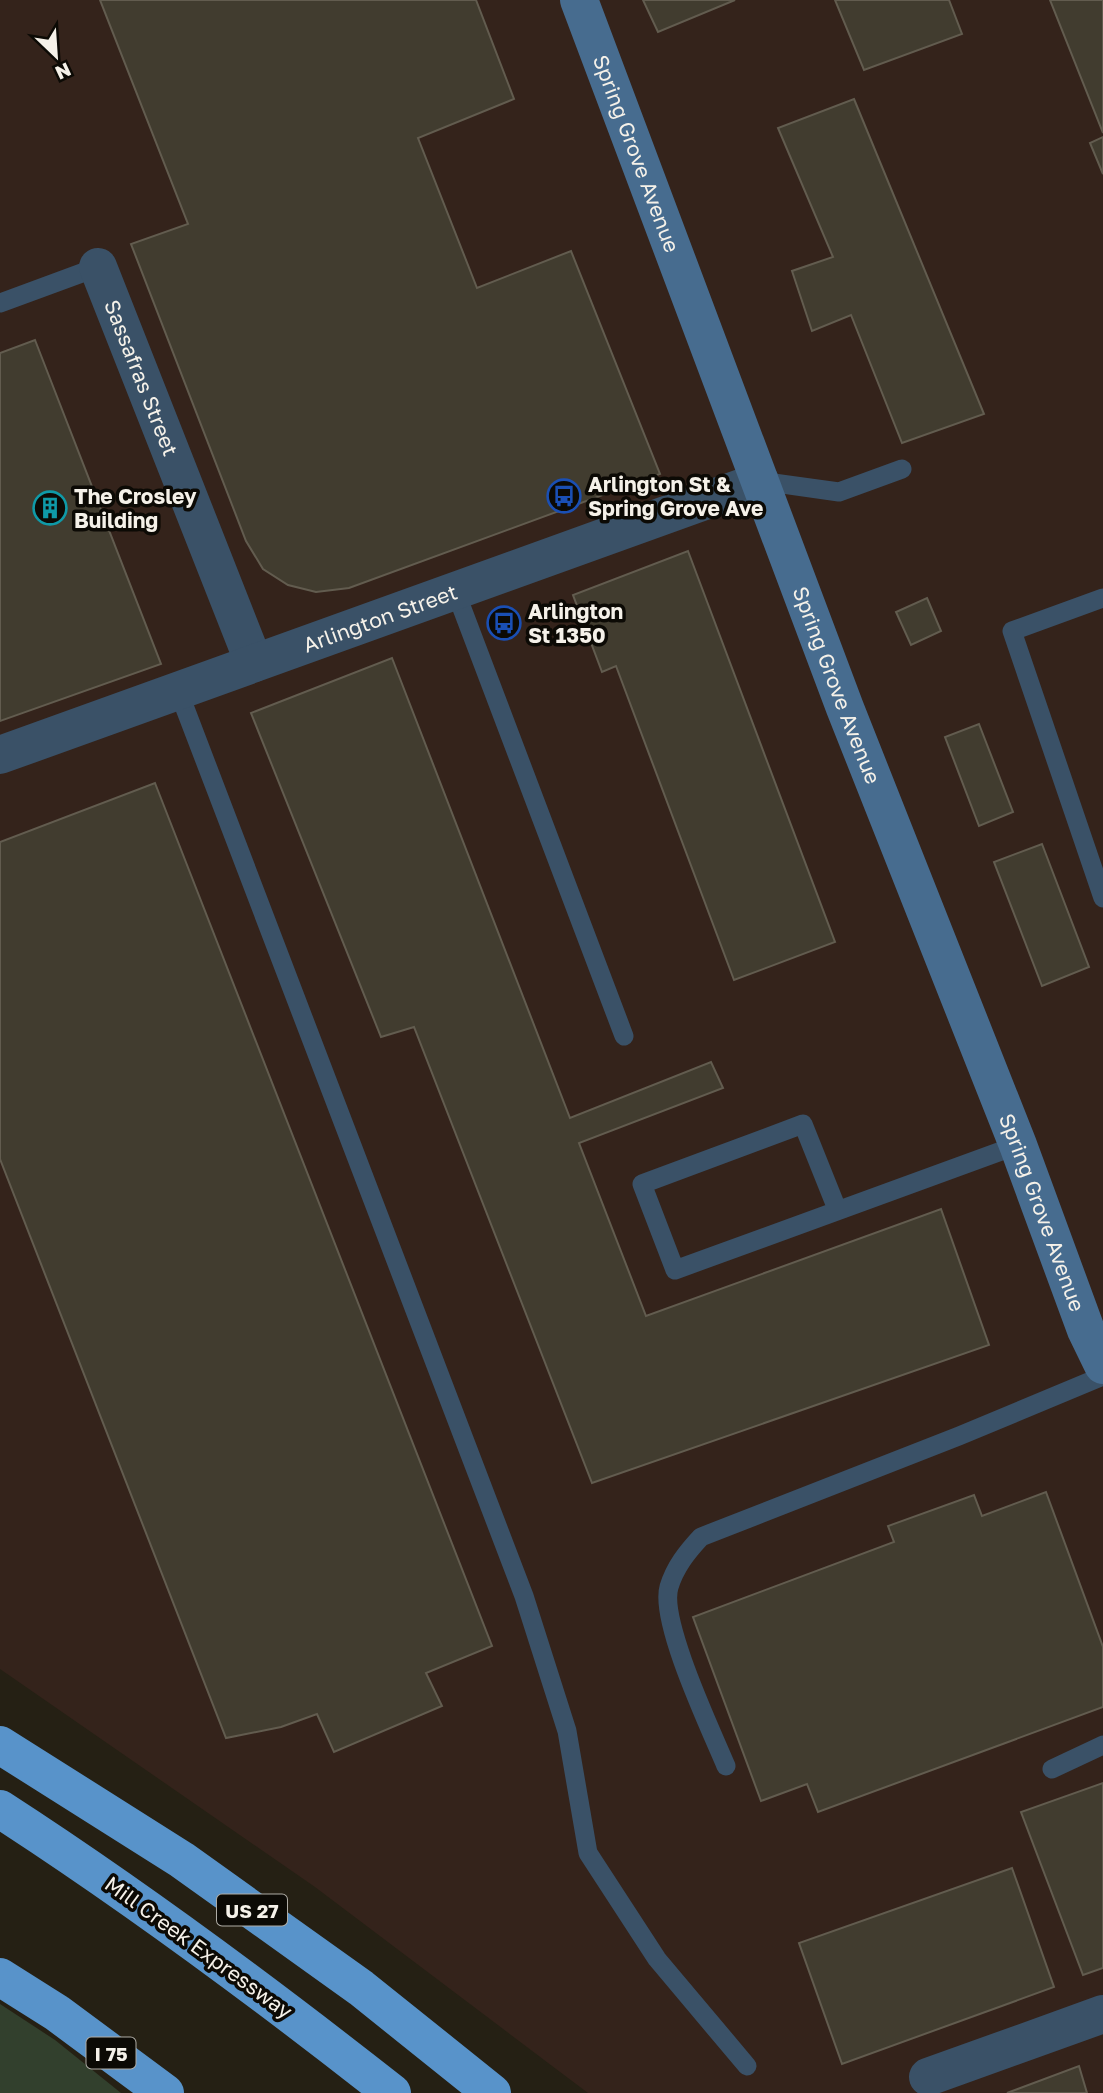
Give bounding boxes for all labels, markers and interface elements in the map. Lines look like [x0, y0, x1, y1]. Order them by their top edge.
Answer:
north arrow [21, 21, 91, 91]
street label: Spring Grove Avenue [588, 51, 686, 256]
text: N [52, 58, 75, 85]
street label: Sassafras Street [99, 296, 184, 460]
place label: Arlington St & Spring Grove Ave [588, 471, 763, 521]
bus stop icon: Arlington St & Spring Grove Ave [545, 477, 583, 515]
place label: The Crosley Building [74, 483, 197, 533]
building icon: The Crosley Building [31, 489, 69, 527]
street label: Arlington Street [299, 578, 461, 658]
street label: Spring Grove Avenue [787, 583, 887, 787]
place label: Arlington St 1350 [528, 598, 623, 648]
bus stop icon: Arlington St 1350 [485, 604, 523, 642]
street label: Spring Grove Avenue [994, 1110, 1091, 1315]
street label: Mill Creek Expressway [100, 1870, 298, 2024]
road number: US 27 [217, 1894, 287, 1926]
road number: I 75 [86, 2038, 136, 2068]

